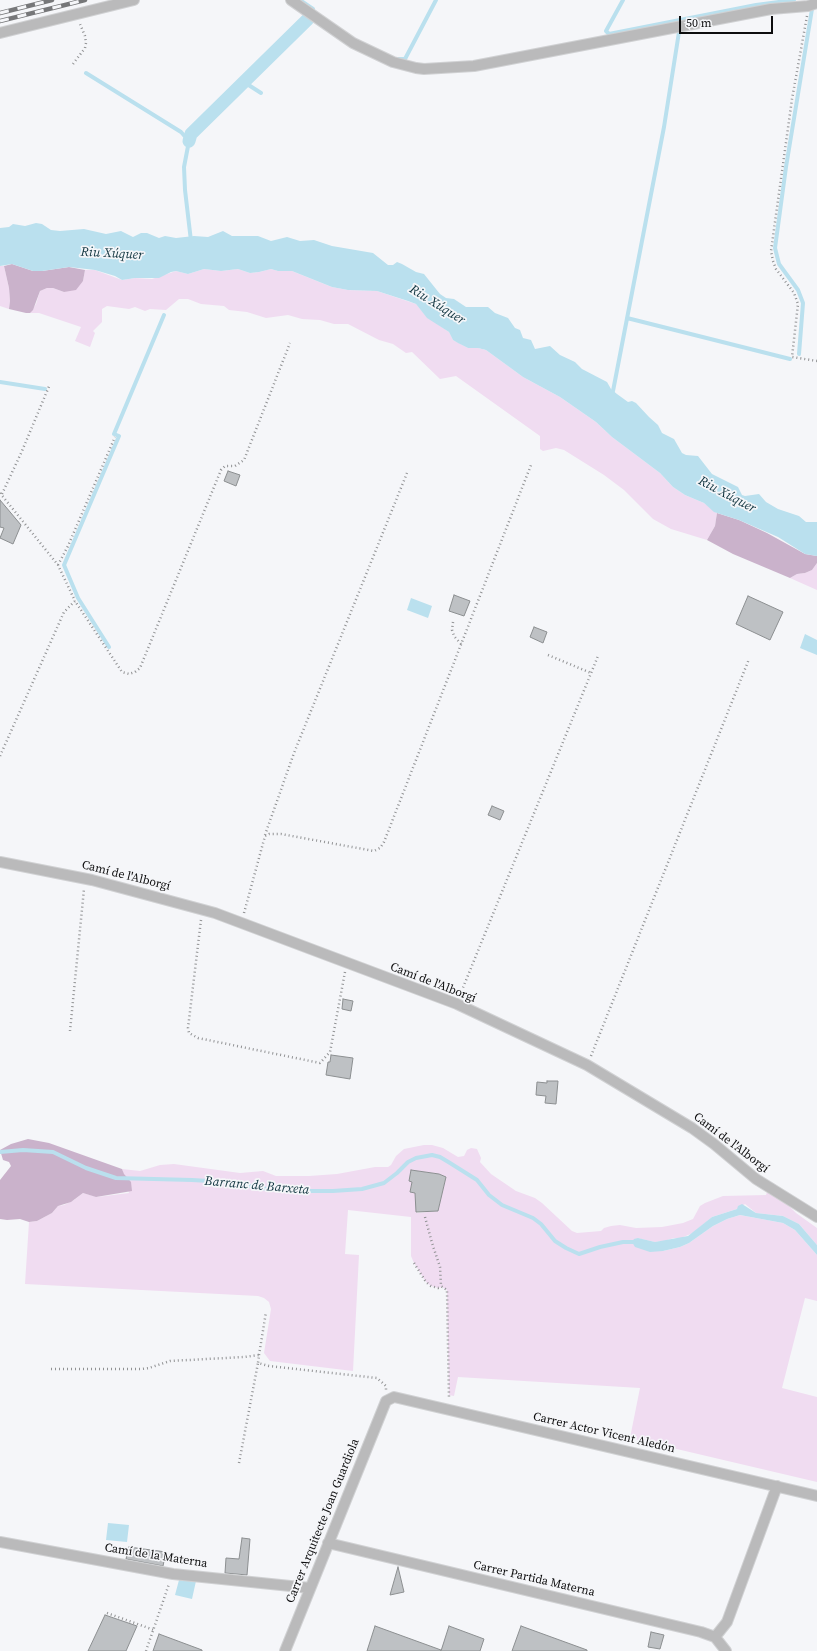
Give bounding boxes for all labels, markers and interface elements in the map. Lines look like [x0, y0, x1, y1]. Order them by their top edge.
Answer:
scale bar [681, 8, 775, 34]
text: 50 m [686, 15, 712, 31]
water label: Riu Xúquer [80, 245, 144, 263]
water label: Riu Xúquer [406, 282, 468, 328]
water label: Riu Xúquer [696, 473, 758, 517]
street label: Camí de l'Alborgí [80, 858, 172, 894]
street label: Camí de l'Alborgí [388, 960, 478, 1006]
street label: Camí de l'Alborgí [690, 1110, 772, 1176]
water label: Barranc de Barxeta [204, 1174, 310, 1198]
street label: Carrer Actor Vicent Aledón [532, 1410, 676, 1456]
street label: Carrer Arquitecte Joan Guardiola [283, 1437, 363, 1605]
street label: Camí de la Materna [103, 1541, 209, 1571]
street label: Carrer Partida Materna [472, 1558, 596, 1600]

